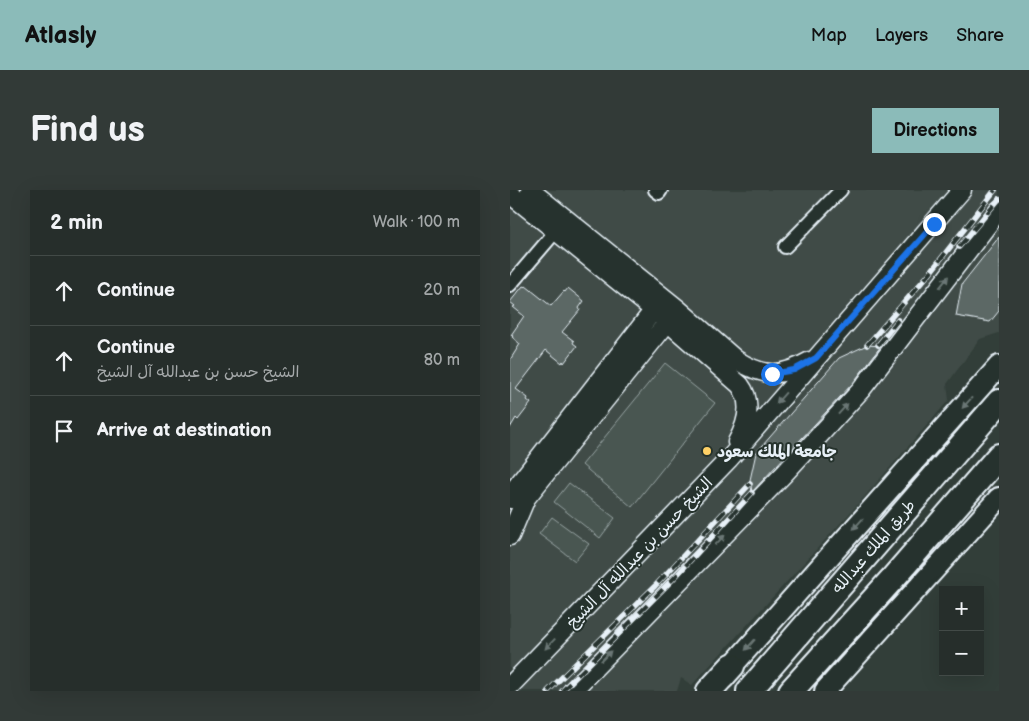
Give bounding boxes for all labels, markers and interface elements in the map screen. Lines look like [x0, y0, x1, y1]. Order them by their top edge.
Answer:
text: Atlasly [25, 21, 96, 50]
text: Map [811, 25, 847, 46]
text: Layers [875, 25, 928, 46]
text: Share [956, 25, 1004, 46]
button: Directions [872, 108, 999, 153]
text: Find us [30, 109, 145, 152]
text: 2 min [50, 210, 103, 235]
text: Walk · 100 m [373, 213, 460, 232]
route end [923, 213, 946, 236]
one-way arrow [938, 276, 949, 289]
icon: ahead [50, 277, 78, 305]
text: Continue [97, 279, 175, 302]
text: 20 m [424, 281, 460, 300]
text: Continue [97, 336, 175, 359]
icon: ahead [50, 347, 78, 375]
text: 80 m [424, 351, 460, 370]
text: الشيخ حسن بن عبدالله آل الشيخ [97, 363, 299, 382]
route start [761, 363, 784, 386]
one-way arrow [775, 392, 787, 404]
one-way arrow [961, 396, 972, 409]
one-way arrow [837, 404, 849, 416]
icon: arrive [50, 417, 78, 445]
text: Arrive at destination [97, 419, 272, 442]
place label: جامعة الملك سعود [717, 443, 837, 463]
marker: جامعة الملك سعود [701, 445, 713, 457]
street label: الشيخ حسن بن عبدالله آل الشيخ [563, 474, 717, 632]
street label: طريق الملك عبدالله [828, 496, 920, 598]
one-way arrow [853, 518, 864, 531]
one-way arrow [713, 534, 725, 546]
map controls [939, 586, 984, 676]
button: + [939, 586, 984, 631]
button: − [939, 631, 984, 676]
one-way arrow [544, 638, 556, 650]
one-way arrow [744, 639, 756, 651]
one-way arrow [600, 650, 612, 662]

